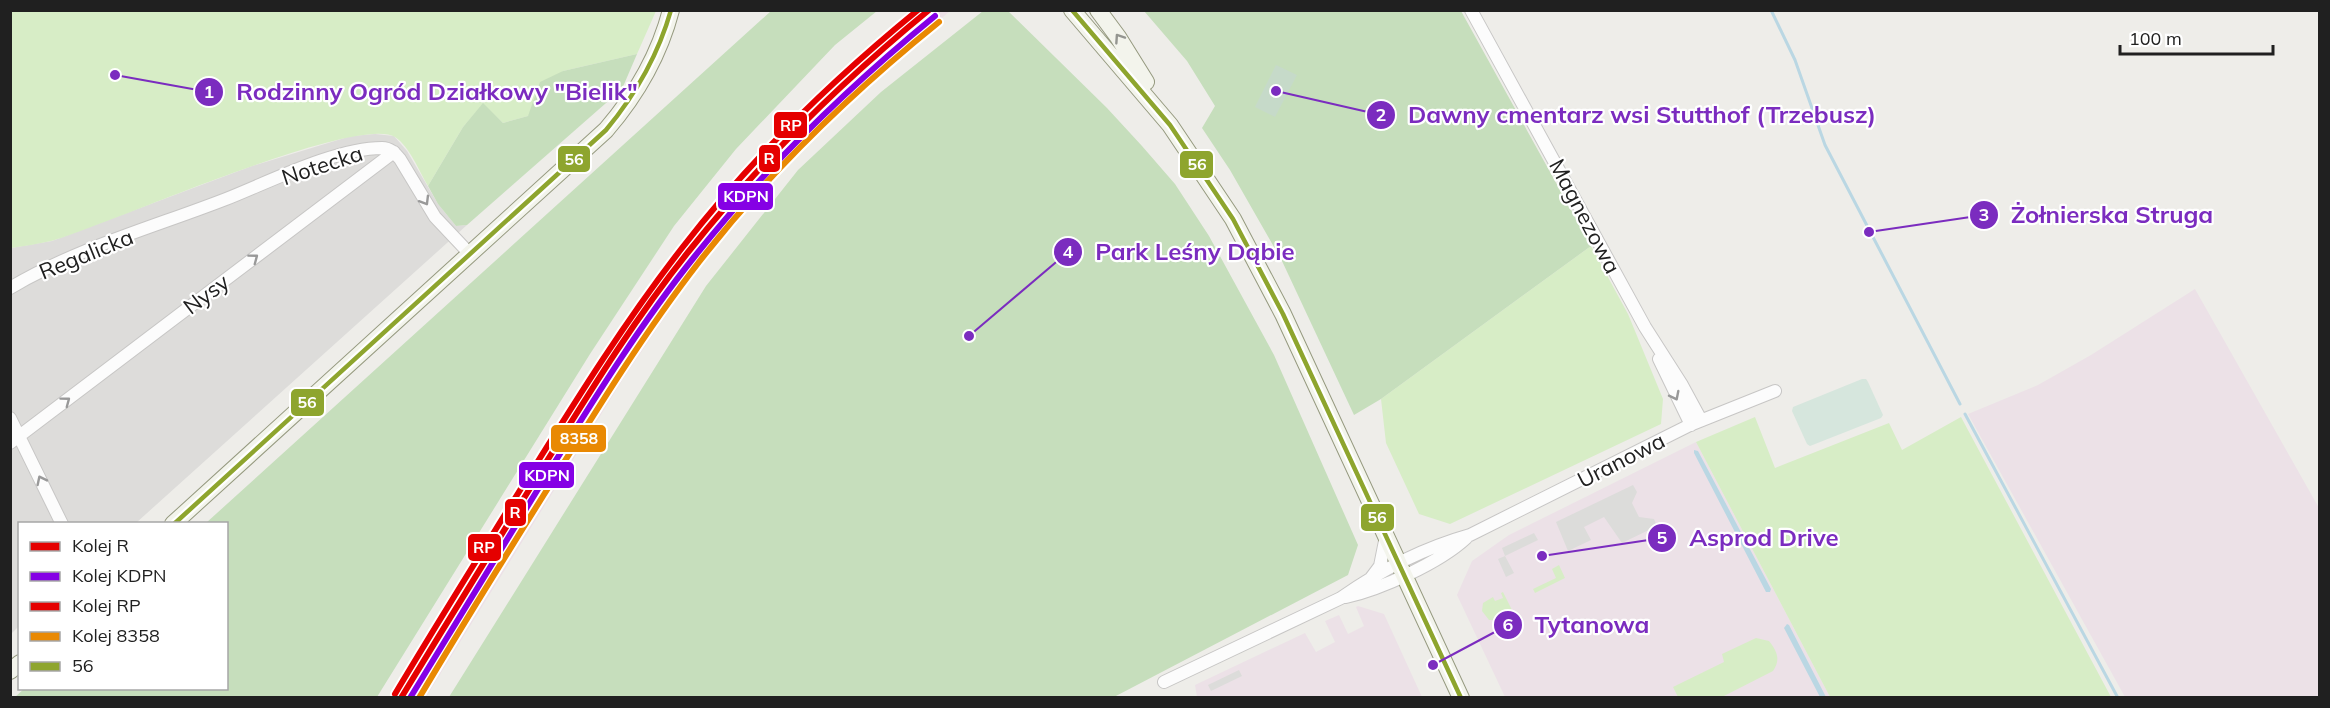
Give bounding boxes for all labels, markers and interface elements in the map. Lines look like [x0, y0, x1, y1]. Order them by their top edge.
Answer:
scale bar [2120, 18, 2273, 56]
text: 100 m [2129, 27, 2182, 50]
one-way arrow [1115, 34, 1126, 45]
callout: Rodzinny Ogród Działkowy "Bielik" [194, 71, 650, 113]
text: Rodzinny Ogród Działkowy "Bielik" [236, 76, 638, 106]
text: 1 [204, 80, 214, 103]
callout: Dawny cmentarz wsi Stutthof (Trzebusz) [1366, 94, 1888, 136]
text: Dawny cmentarz wsi Stutthof (Trzebusz) [1408, 99, 1876, 129]
text: 2 [1376, 103, 1386, 126]
line badge: RP [773, 111, 808, 139]
text: RP [780, 115, 802, 135]
street label: Notecka [278, 139, 366, 191]
line badge: R [758, 144, 781, 173]
line badge: 56 [557, 145, 591, 173]
text: R [763, 148, 775, 168]
text: 56 [564, 149, 584, 169]
line badge: 56 [1179, 150, 1214, 179]
text: 56 [1187, 154, 1207, 174]
street label: Magnezowa [1543, 154, 1627, 278]
line badge: KDPN [717, 182, 774, 211]
text: KDPN [723, 186, 769, 206]
callout: Żołnierska Struga [1969, 194, 2226, 236]
one-way arrow [417, 195, 429, 205]
text: Żołnierska Struga [2011, 199, 2213, 229]
text: 3 [1979, 203, 1989, 226]
street label: Regalicka [35, 222, 137, 286]
callout: Park Leśny Dąbie [1053, 231, 1307, 273]
text: Park Leśny Dąbie [1095, 236, 1295, 266]
text: 4 [1063, 240, 1074, 263]
one-way arrow [248, 254, 259, 265]
street label: Nysy [177, 268, 235, 320]
line badge: 56 [290, 388, 325, 417]
one-way arrow [1668, 389, 1679, 400]
text: 56 [297, 392, 317, 412]
one-way arrow [59, 398, 70, 409]
line badge: 8358 [550, 424, 607, 453]
street label: Uranowa [1573, 426, 1669, 494]
text: 8358 [560, 428, 599, 448]
line badge: KDPN [518, 461, 575, 489]
text: KDPN [524, 465, 570, 485]
one-way arrow [36, 475, 48, 486]
line badge: R [504, 498, 527, 527]
text: R [509, 502, 521, 522]
line badge: 56 [1360, 503, 1395, 532]
text: 56 [1367, 507, 1387, 527]
callout: Asprod Drive [1647, 517, 1850, 559]
legend [18, 522, 228, 690]
text: Asprod Drive [1689, 522, 1839, 552]
text: 5 [1657, 526, 1668, 549]
line badge: RP [467, 533, 502, 562]
text: Kolej R [72, 534, 129, 557]
text: RP [473, 537, 495, 557]
text: Kolej KDPN [72, 564, 167, 587]
text: Kolej RP [72, 594, 141, 617]
callout: Tytanowa [1493, 604, 1662, 646]
text: Tytanowa [1535, 609, 1649, 639]
text: 6 [1503, 613, 1514, 636]
text: Kolej 8358 [72, 624, 160, 647]
text: 56 [72, 654, 94, 677]

